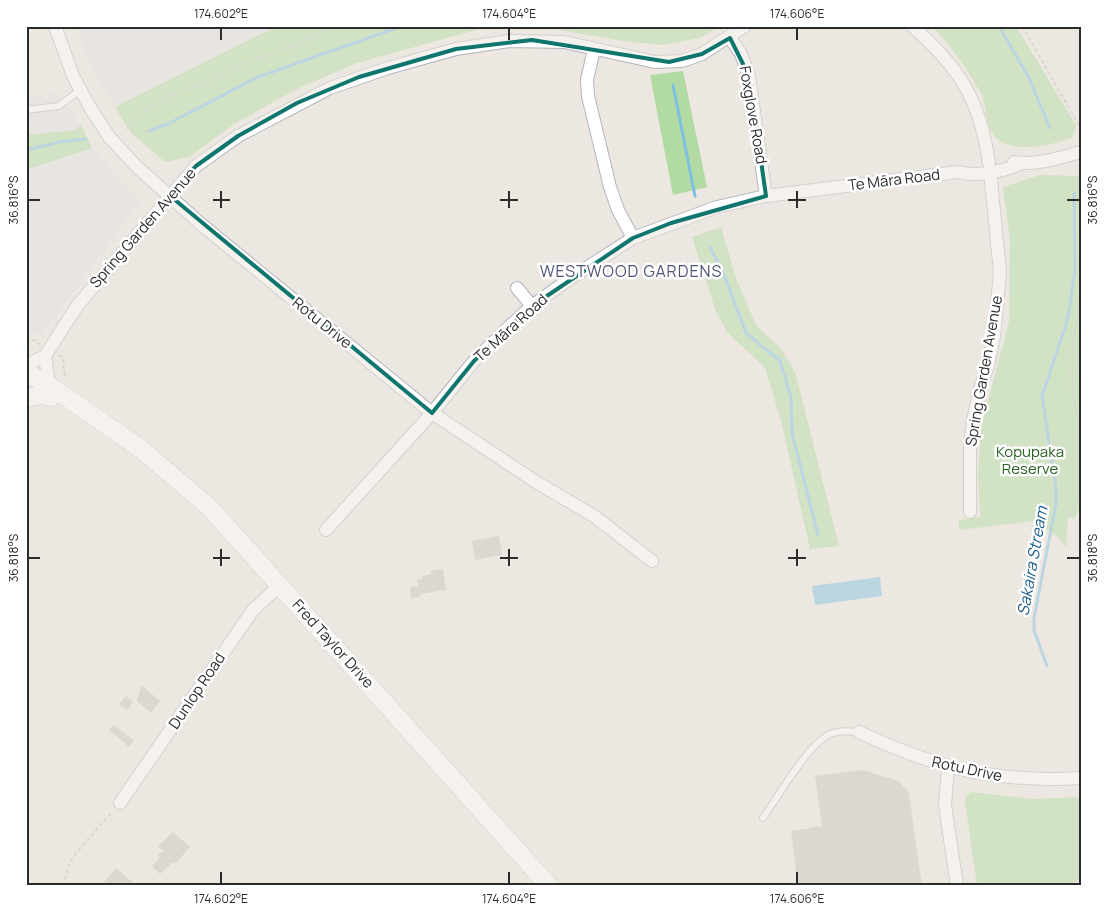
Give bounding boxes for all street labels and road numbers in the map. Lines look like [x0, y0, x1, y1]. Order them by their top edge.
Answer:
street label: Foxglove Road [735, 64, 772, 166]
street label: Spring Garden Avenue [85, 163, 201, 292]
street label: Te Māra Road [847, 163, 941, 196]
street label: Te Māra Road [469, 289, 552, 366]
street label: Rotu Drive [288, 292, 357, 353]
street label: Spring Garden Avenue [960, 294, 1007, 448]
street label: Fred Taylor Drive [288, 595, 379, 693]
street label: Dunlop Road [163, 648, 230, 733]
street label: Rotu Drive [930, 751, 1004, 786]

